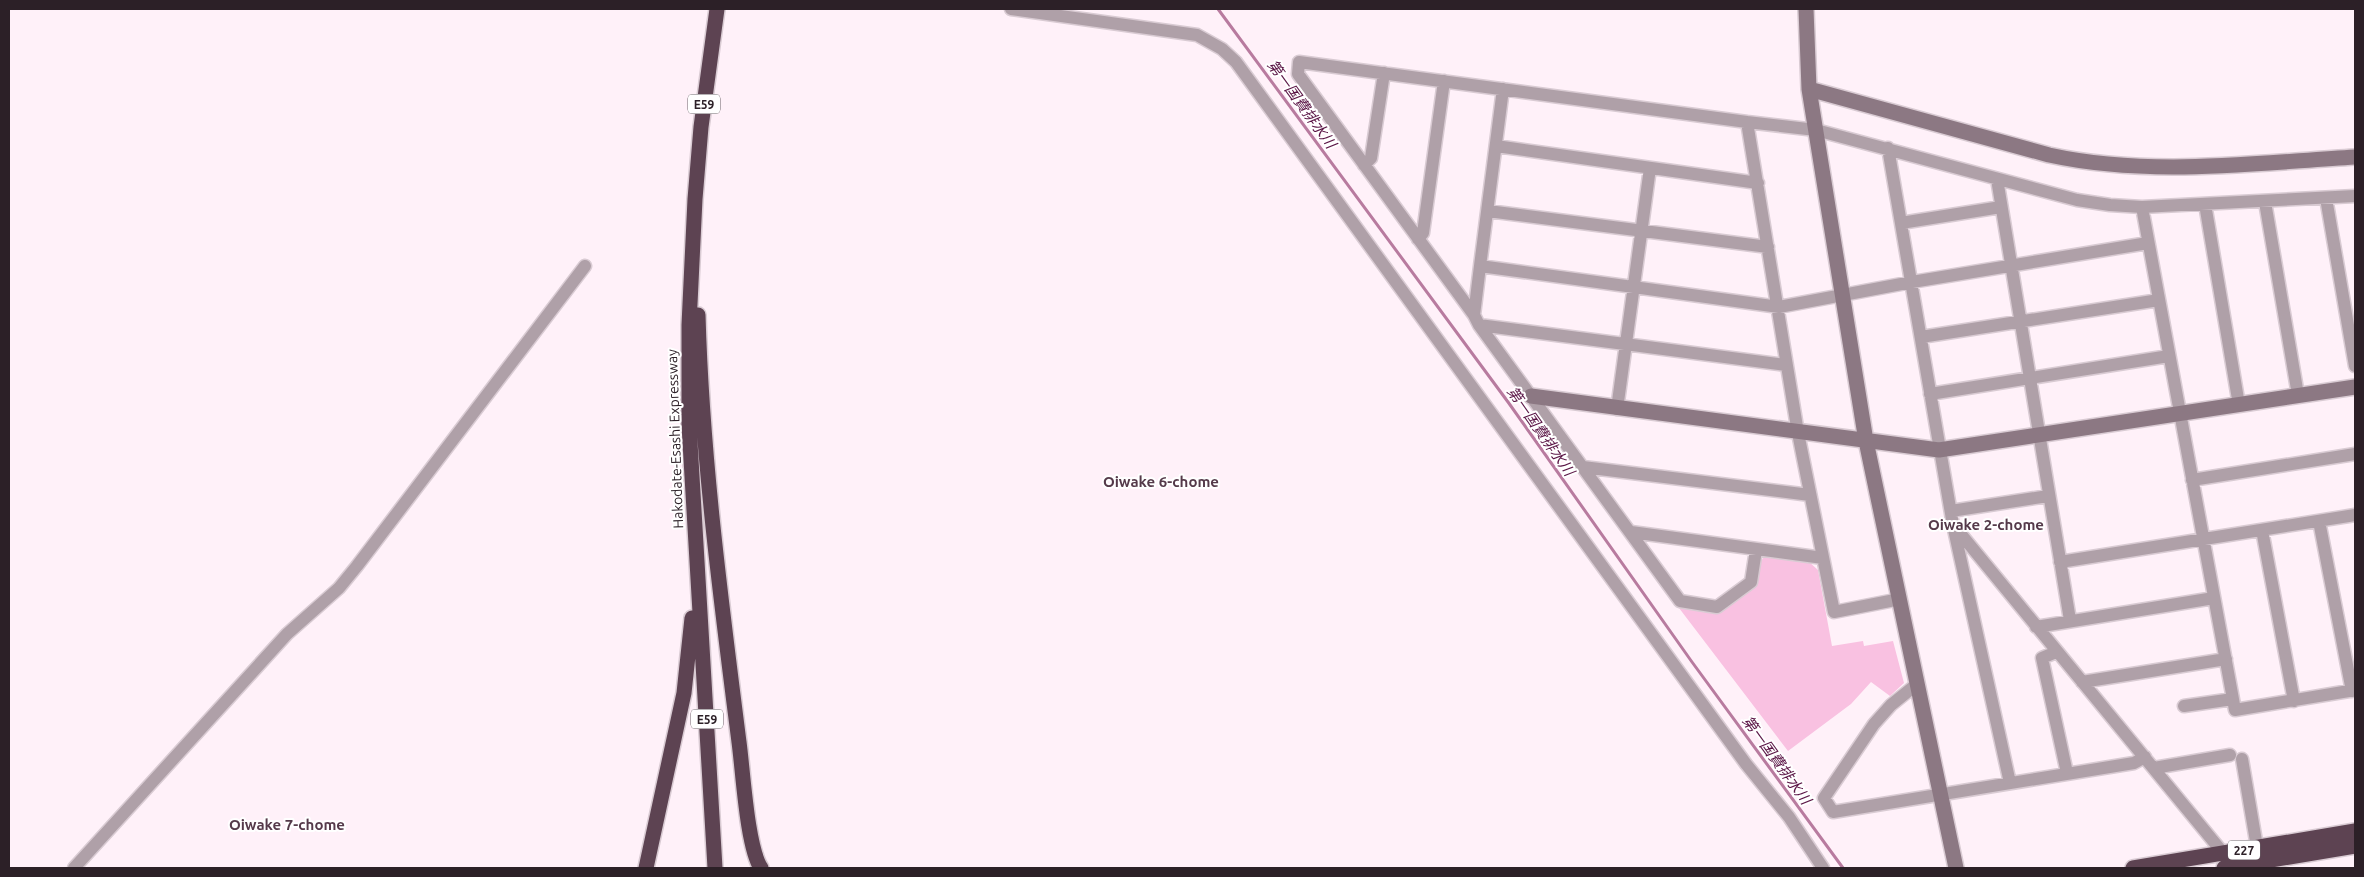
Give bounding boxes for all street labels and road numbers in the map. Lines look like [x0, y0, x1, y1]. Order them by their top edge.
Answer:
road number: E59 [688, 95, 720, 114]
street label: Hakodate-Esashi Expressway [664, 349, 686, 529]
road number: E59 [691, 710, 723, 729]
road number: 227 [2228, 840, 2260, 860]

